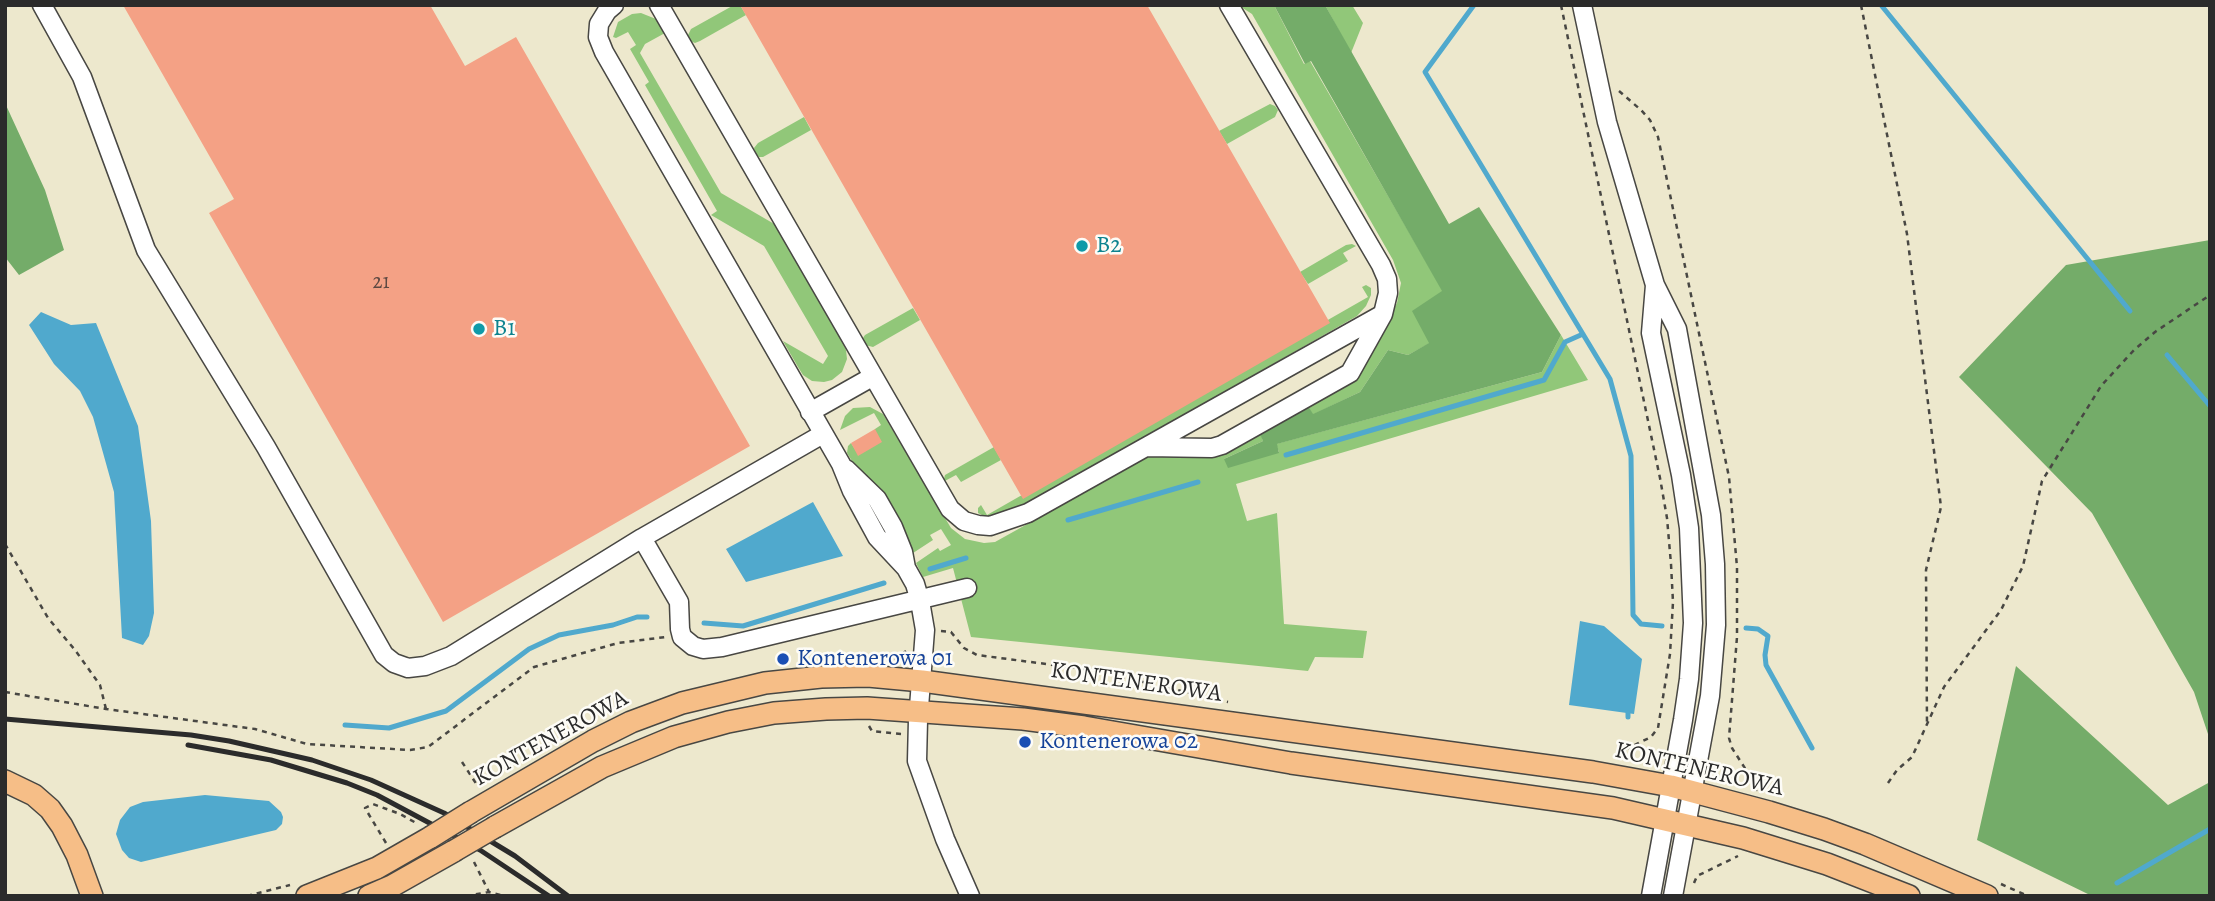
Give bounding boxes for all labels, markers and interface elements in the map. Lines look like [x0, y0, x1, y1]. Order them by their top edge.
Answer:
place label: B2 [1096, 232, 1122, 260]
marker: B2 [1074, 238, 1090, 254]
house number: 21 [372, 270, 390, 296]
place label: B1 [493, 315, 516, 343]
marker: B1 [471, 321, 487, 337]
place label: Kontenerowa 01 [797, 645, 953, 673]
marker: Kontenerowa 01 [775, 651, 791, 667]
street label: KONTENEROWA [1049, 657, 1223, 709]
street label: KONTENEROWA [469, 685, 633, 793]
place label: Kontenerowa 02 [1039, 728, 1198, 756]
marker: Kontenerowa 02 [1017, 734, 1033, 750]
street label: KONTENEROWA [1612, 737, 1786, 803]

